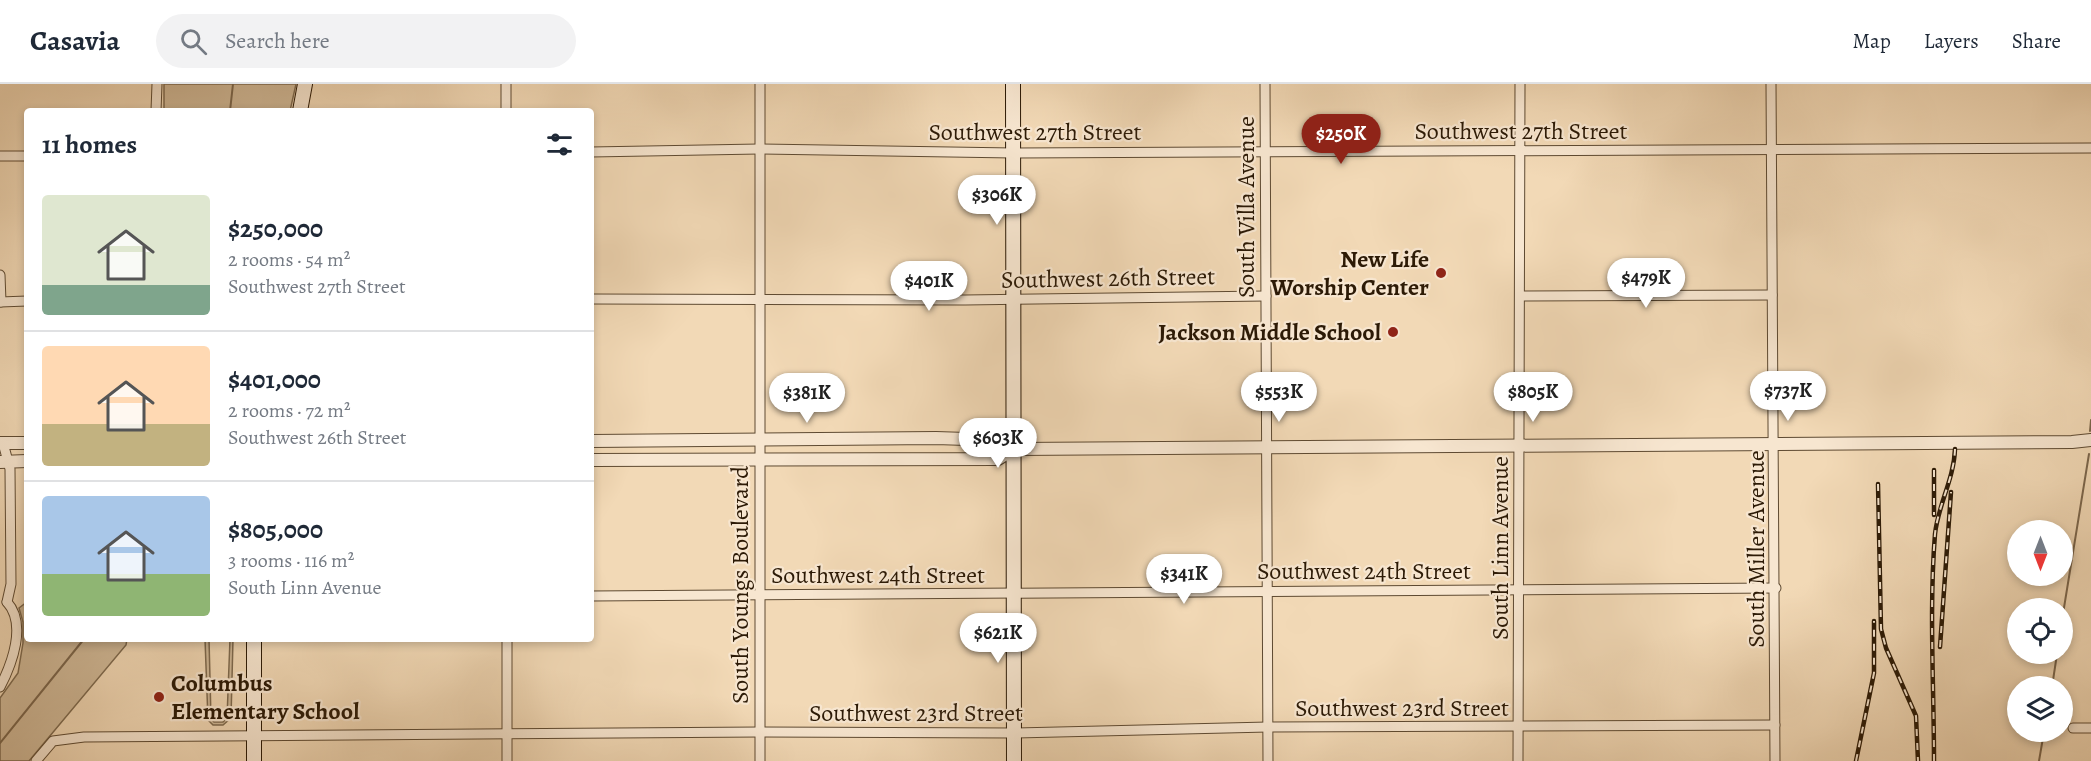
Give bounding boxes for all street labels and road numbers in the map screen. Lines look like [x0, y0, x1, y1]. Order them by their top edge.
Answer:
street label: Southwest 27th Street [1414, 115, 1628, 147]
street label: Southwest 27th Street [928, 116, 1142, 148]
street label: South Villa Avenue [1230, 116, 1262, 298]
street label: Southwest 26th Street [1001, 260, 1215, 296]
street label: South Miller Avenue [1740, 450, 1772, 648]
street label: South Linn Avenue [1484, 456, 1516, 640]
street label: South Youngs Boulevard [724, 466, 756, 704]
street label: Southwest 24th Street [1257, 555, 1471, 587]
street label: Southwest 24th Street [771, 559, 985, 591]
street label: Southwest 23rd Street [1295, 692, 1509, 724]
street label: Southwest 23rd Street [809, 697, 1023, 729]

